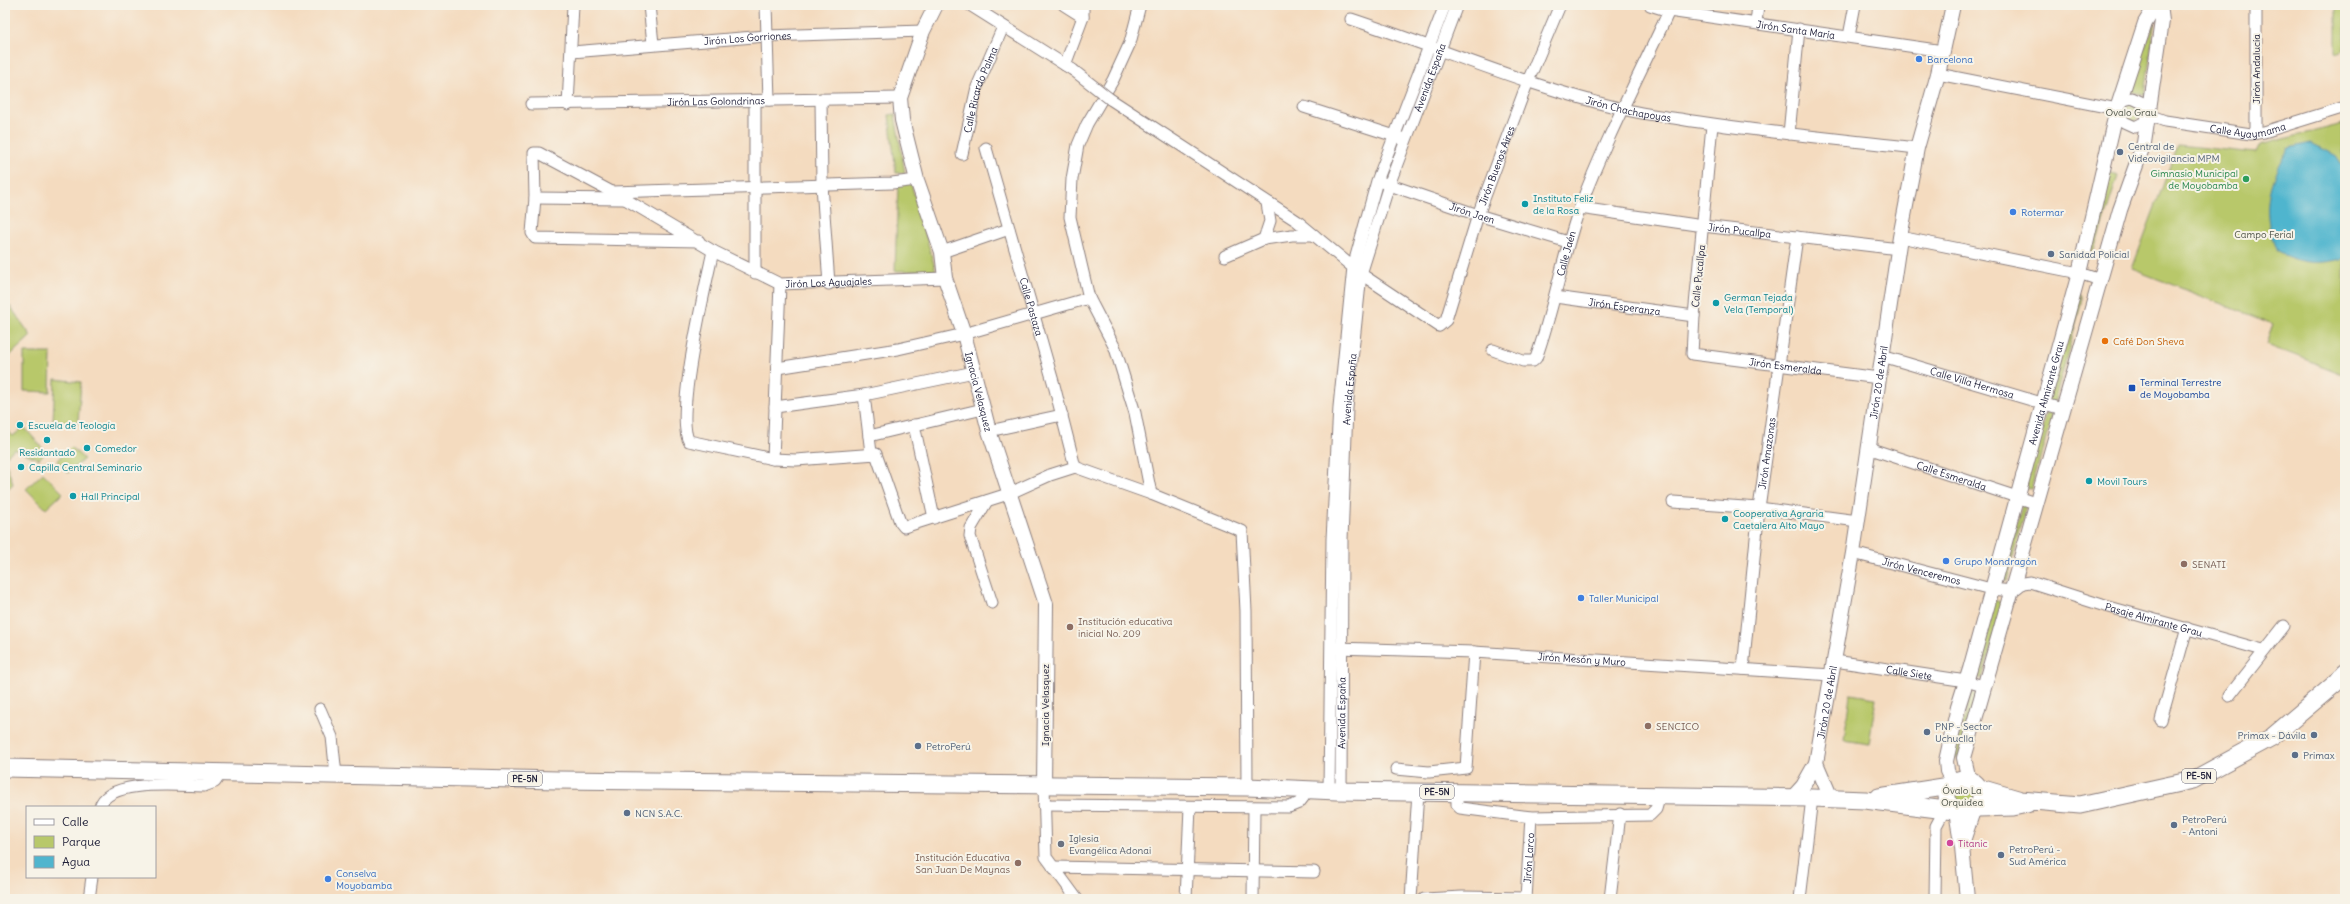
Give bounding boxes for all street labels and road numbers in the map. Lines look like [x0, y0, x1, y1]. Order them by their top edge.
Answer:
street label: Jirón Santa María [1755, 18, 1836, 42]
street label: Jirón Los Gorriones [703, 29, 792, 48]
street label: Jirón Andalucía [2250, 34, 2263, 104]
street label: Avenida España [1411, 41, 1449, 114]
street label: Calle Ricardo Palma [961, 45, 1001, 134]
street label: Jirón Las Golondrinas [667, 94, 766, 109]
street label: Jirón Chachapoyas [1584, 94, 1672, 125]
street label: Calle Ayaymama [2209, 120, 2288, 141]
street label: Jirón Buenos Aires [1476, 124, 1518, 207]
street label: Jirón Jaen [1447, 200, 1496, 227]
street label: Jirón Pucallpa [1707, 221, 1772, 241]
street label: Calle Jaén [1554, 229, 1579, 278]
street label: Calle Pucallpa [1689, 244, 1708, 308]
street label: Jirón Los Aguajales [785, 275, 873, 291]
street label: Calle Pastaza [1016, 276, 1046, 338]
street label: Jirón Esperanza [1587, 296, 1661, 318]
street label: Avenida Almirante Grau [2026, 339, 2067, 447]
street label: Jirón 20 de Abril [1867, 345, 1891, 420]
street label: Ignacia Velasquez [962, 351, 995, 433]
street label: Avenida España [1340, 352, 1360, 425]
street label: Jirón Esmeralda [1748, 355, 1823, 378]
street label: Calle Villa Hermosa [1929, 365, 2016, 402]
street label: Jirón Amazonas [1756, 416, 1779, 490]
street label: Calle Esmeralda [1915, 458, 1988, 494]
street label: Jirón Venceremos [1881, 555, 1963, 588]
street label: Pasaje Almirante Grau [2103, 600, 2204, 640]
street label: Jirón Mesón y Muro [1537, 650, 1627, 669]
street label: Calle Siete [1885, 663, 1933, 683]
street label: Ignacia Velasquez [1039, 664, 1052, 746]
street label: Jirón 20 de Abril [1814, 665, 1840, 740]
street label: Avenida España [1335, 677, 1348, 749]
road number: PE-5N [2182, 769, 2216, 783]
road number: PE-5N [508, 772, 542, 786]
road number: PE-5N [1420, 785, 1454, 799]
street label: Jirón Larco [1521, 832, 1537, 884]

